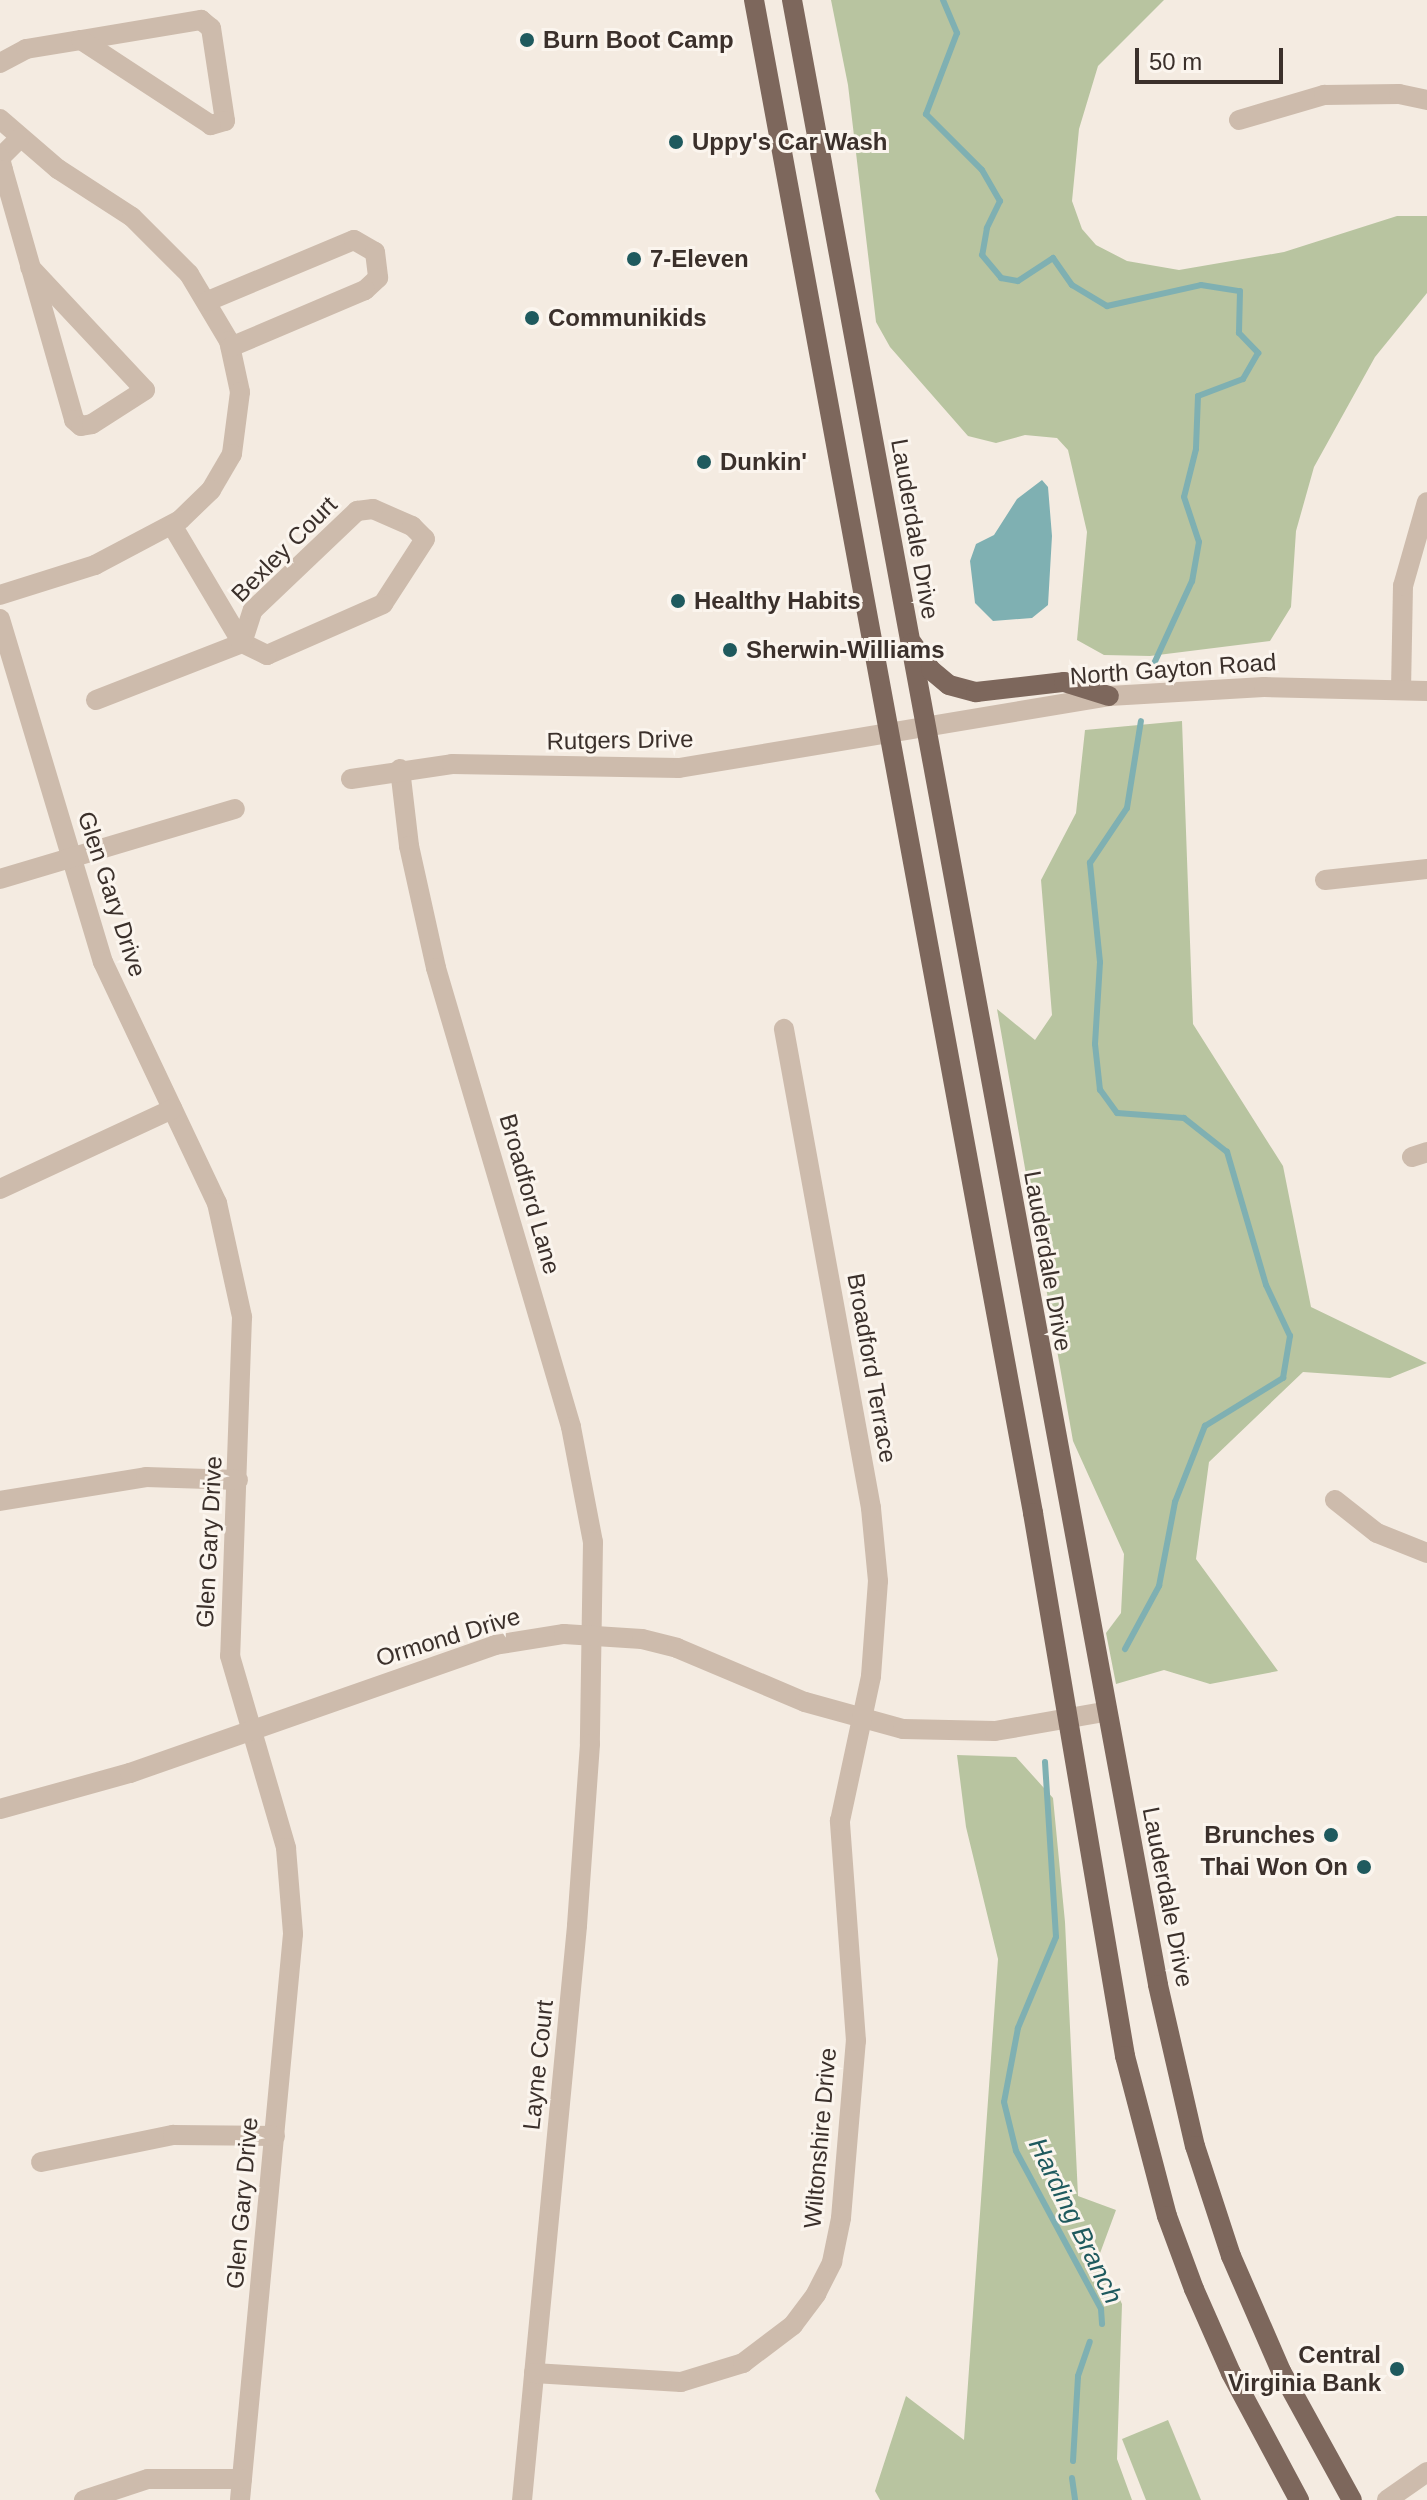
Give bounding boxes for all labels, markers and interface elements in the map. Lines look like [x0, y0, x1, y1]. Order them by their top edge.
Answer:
place label: Burn Boot Camp [543, 26, 734, 54]
marker: Burn Boot Camp [518, 31, 536, 49]
scale bar [1139, 32, 1287, 82]
text: 50 m [1149, 48, 1202, 75]
place label: Uppy's Car Wash [692, 128, 888, 156]
marker: Uppy's Car Wash [667, 133, 685, 151]
place label: 7-Eleven [650, 245, 749, 273]
marker: 7-Eleven [625, 250, 643, 268]
place label: Communikids [548, 304, 707, 332]
marker: Communikids [523, 309, 541, 327]
street label: Lauderdale Drive [885, 436, 945, 622]
place label: Dunkin' [720, 448, 807, 476]
marker: Dunkin' [695, 453, 713, 471]
street label: Bexley Court [225, 490, 343, 608]
place label: Healthy Habits [694, 587, 861, 615]
marker: Healthy Habits [669, 592, 687, 610]
place label: Sherwin-Williams [746, 636, 944, 664]
marker: Sherwin-Williams [721, 641, 739, 659]
street label: North Gayton Road [1069, 647, 1277, 691]
street label: Rutgers Drive [546, 724, 694, 756]
street label: Glen Gary Drive [72, 808, 152, 980]
street label: Broadford Lane [493, 1111, 567, 1277]
street label: Lauderdale Drive [1018, 1168, 1078, 1354]
street label: Broadford Terrace [841, 1271, 903, 1465]
street label: Glen Gary Drive [190, 1455, 228, 1629]
street label: Ormond Drive [372, 1601, 524, 1673]
street label: Lauderdale Drive [1136, 1805, 1200, 1989]
place label: Brunches [1204, 1821, 1315, 1849]
marker: Brunches [1322, 1826, 1340, 1844]
place label: Thai Won On [1200, 1853, 1348, 1881]
marker: Thai Won On [1355, 1858, 1373, 1876]
street label: Layne Court [517, 1998, 559, 2132]
street label: Wiltonshire Drive [798, 2046, 842, 2230]
street label: Glen Gary Drive [220, 2116, 264, 2290]
water label: Harding Branch [1021, 2133, 1129, 2309]
place label: Central Virginia Bank [1228, 2341, 1381, 2397]
marker: Central Virginia Bank [1388, 2360, 1406, 2378]

